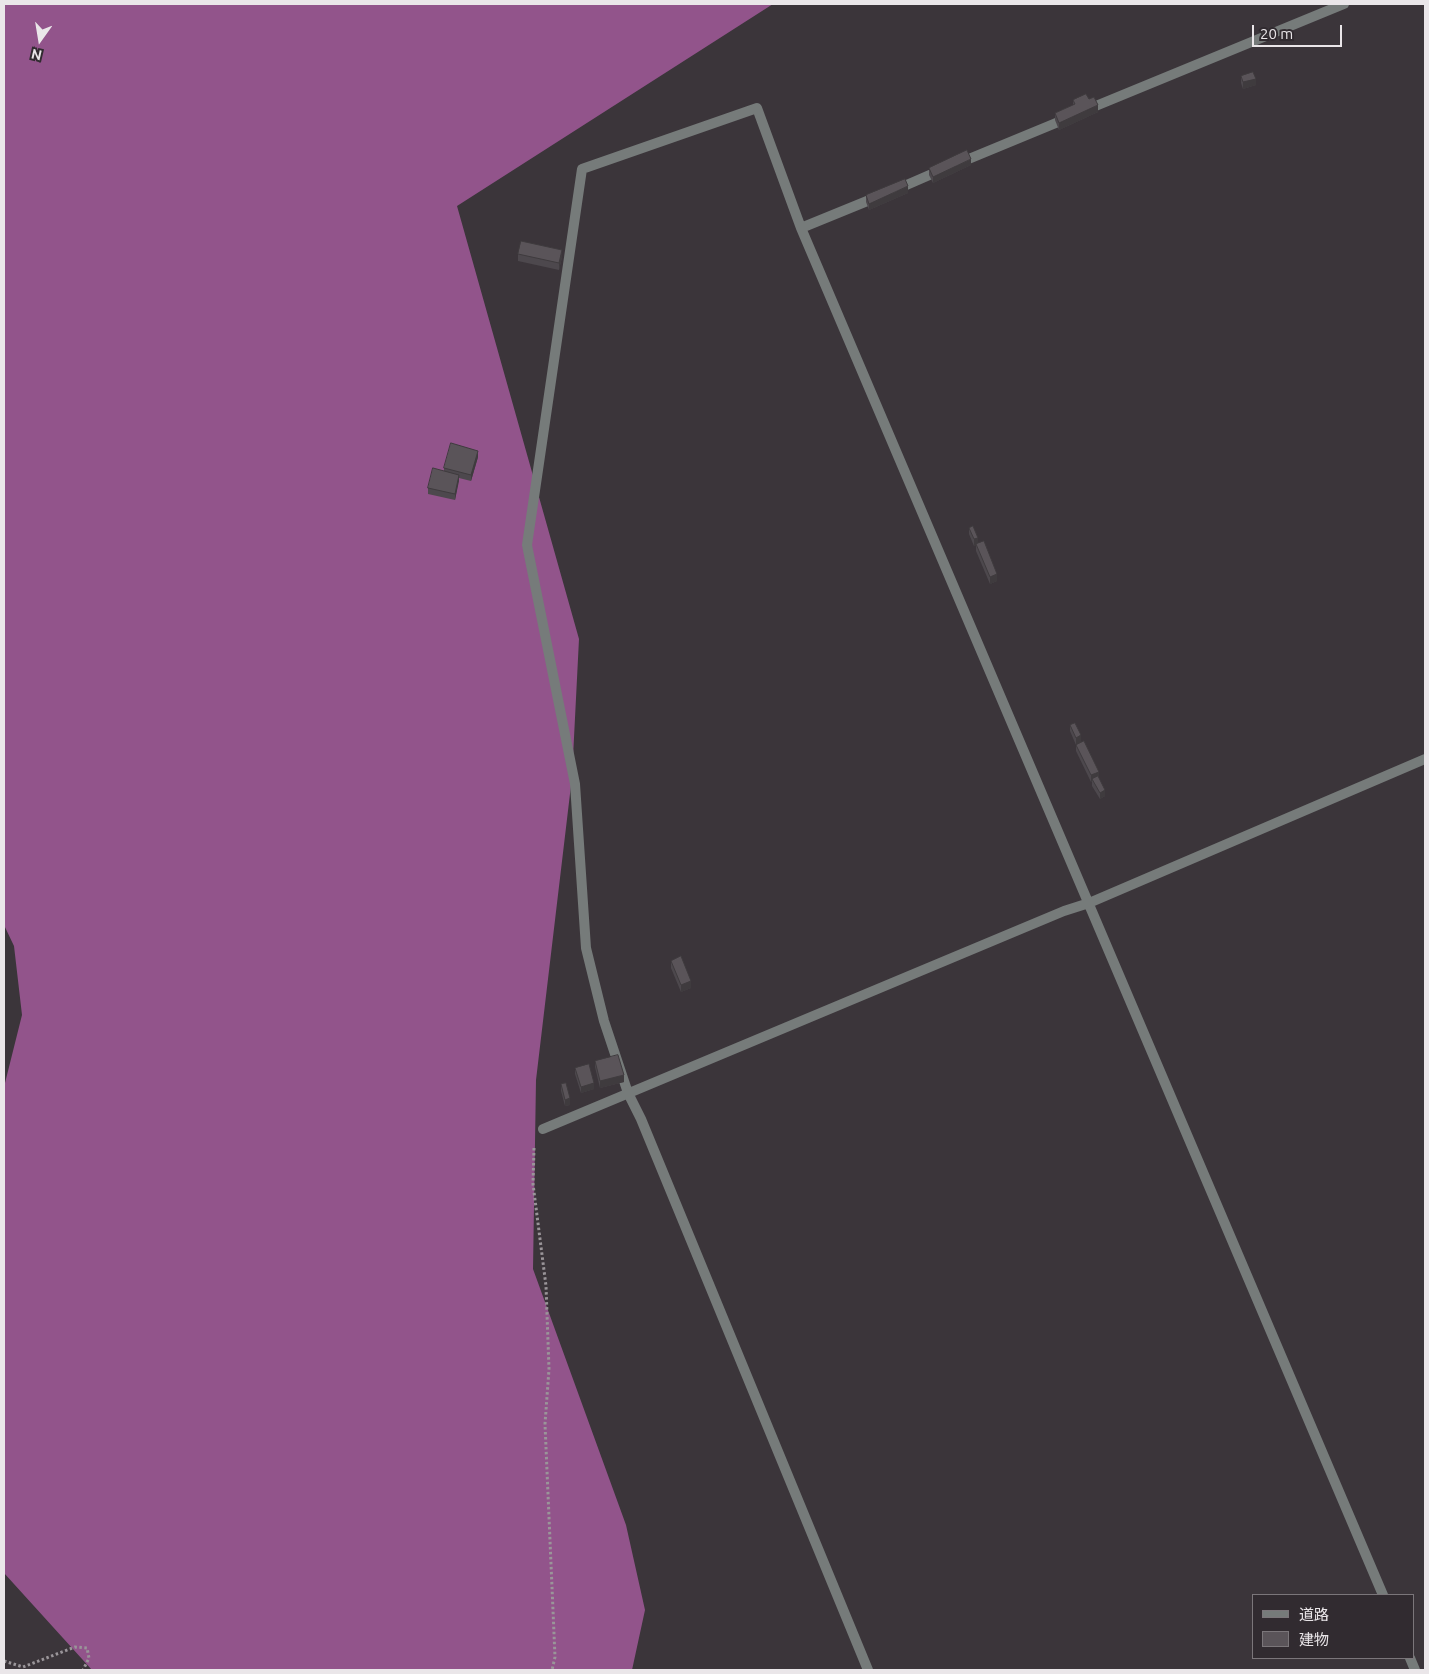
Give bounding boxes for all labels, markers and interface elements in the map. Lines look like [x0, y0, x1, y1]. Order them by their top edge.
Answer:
north arrow [15, 15, 65, 65]
scale bar [1254, 15, 1344, 47]
text: 20 m [1260, 25, 1293, 42]
text: N [30, 46, 44, 64]
legend [1252, 1594, 1414, 1659]
text: 道路 [1299, 1606, 1329, 1623]
text: 建物 [1299, 1631, 1329, 1648]

